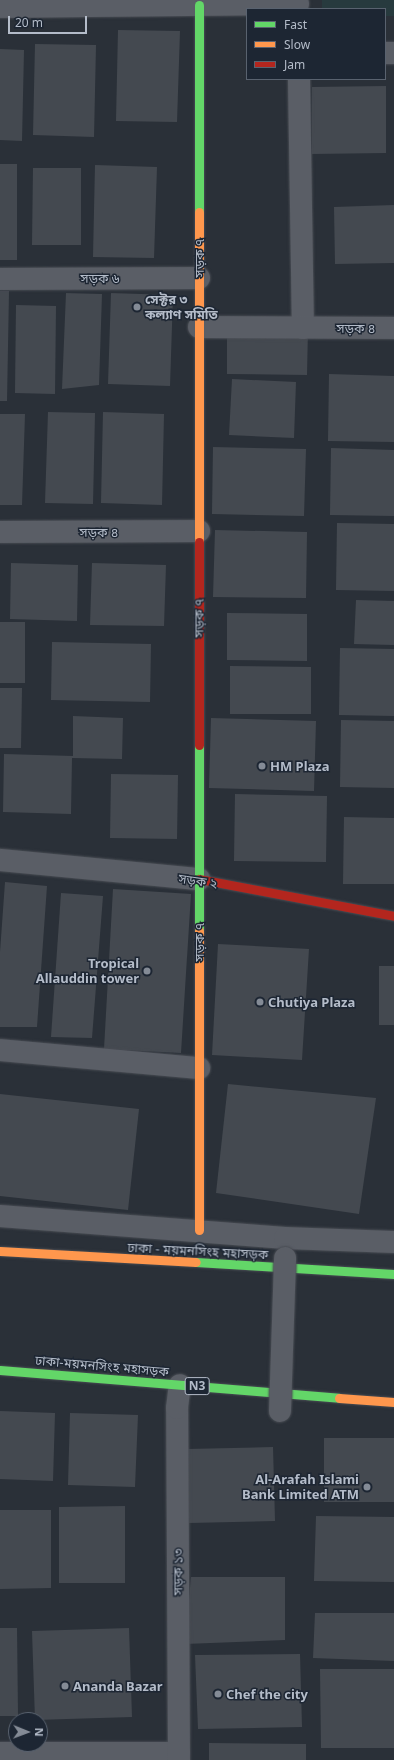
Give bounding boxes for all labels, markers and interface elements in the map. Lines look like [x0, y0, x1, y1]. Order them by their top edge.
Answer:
scale bar [10, 8, 89, 34]
legend [246, 8, 386, 80]
text: 20 m [15, 14, 43, 31]
text: Fast [284, 16, 307, 33]
text: Slow [284, 36, 310, 53]
text: Jam [284, 56, 305, 73]
street label: সড়ক ৭ [191, 239, 207, 277]
street label: সড়ক ৬ [81, 270, 119, 286]
place label: সেক্টর ৩ কল্যাণ সমিতি [145, 292, 218, 323]
marker: সেক্টর ৩ কল্যাণ সমিতি [132, 302, 142, 312]
street label: সড়ক ৪ [337, 320, 375, 336]
street label: সড়ক ৪ [80, 524, 118, 540]
street label: সড়ক ৭ [191, 599, 207, 637]
place label: HM Plaza [270, 758, 330, 774]
marker: HM Plaza [257, 761, 267, 771]
street label: সড়ক ২ [178, 871, 218, 891]
street label: সড়ক ৭ [191, 923, 207, 961]
place label: Tropical Allauddin tower [36, 956, 139, 987]
marker: Tropical Allauddin tower [142, 966, 152, 976]
place label: Chutiya Plaza [268, 994, 355, 1010]
marker: Chutiya Plaza [255, 997, 265, 1007]
street label: ঢাকা - ময়মনসিংহ মহাসড়ক [127, 1240, 269, 1262]
street label: ঢাকা-ময়মনসিংহ মহাসড়ক [34, 1352, 170, 1380]
road number: N3 [184, 1376, 210, 1396]
place label: Al-Arafah Islami Bank Limited ATM [242, 1472, 359, 1503]
marker: Al-Arafah Islami Bank Limited ATM [362, 1482, 372, 1492]
street label: সড়ক ১৩ [170, 1549, 186, 1595]
place label: Ananda Bazar [73, 1678, 163, 1694]
marker: Ananda Bazar [60, 1681, 70, 1691]
place label: Chef the city [226, 1686, 308, 1702]
marker: Chef the city [213, 1689, 223, 1699]
north arrow [8, 1712, 48, 1752]
text: N [32, 1728, 47, 1737]

